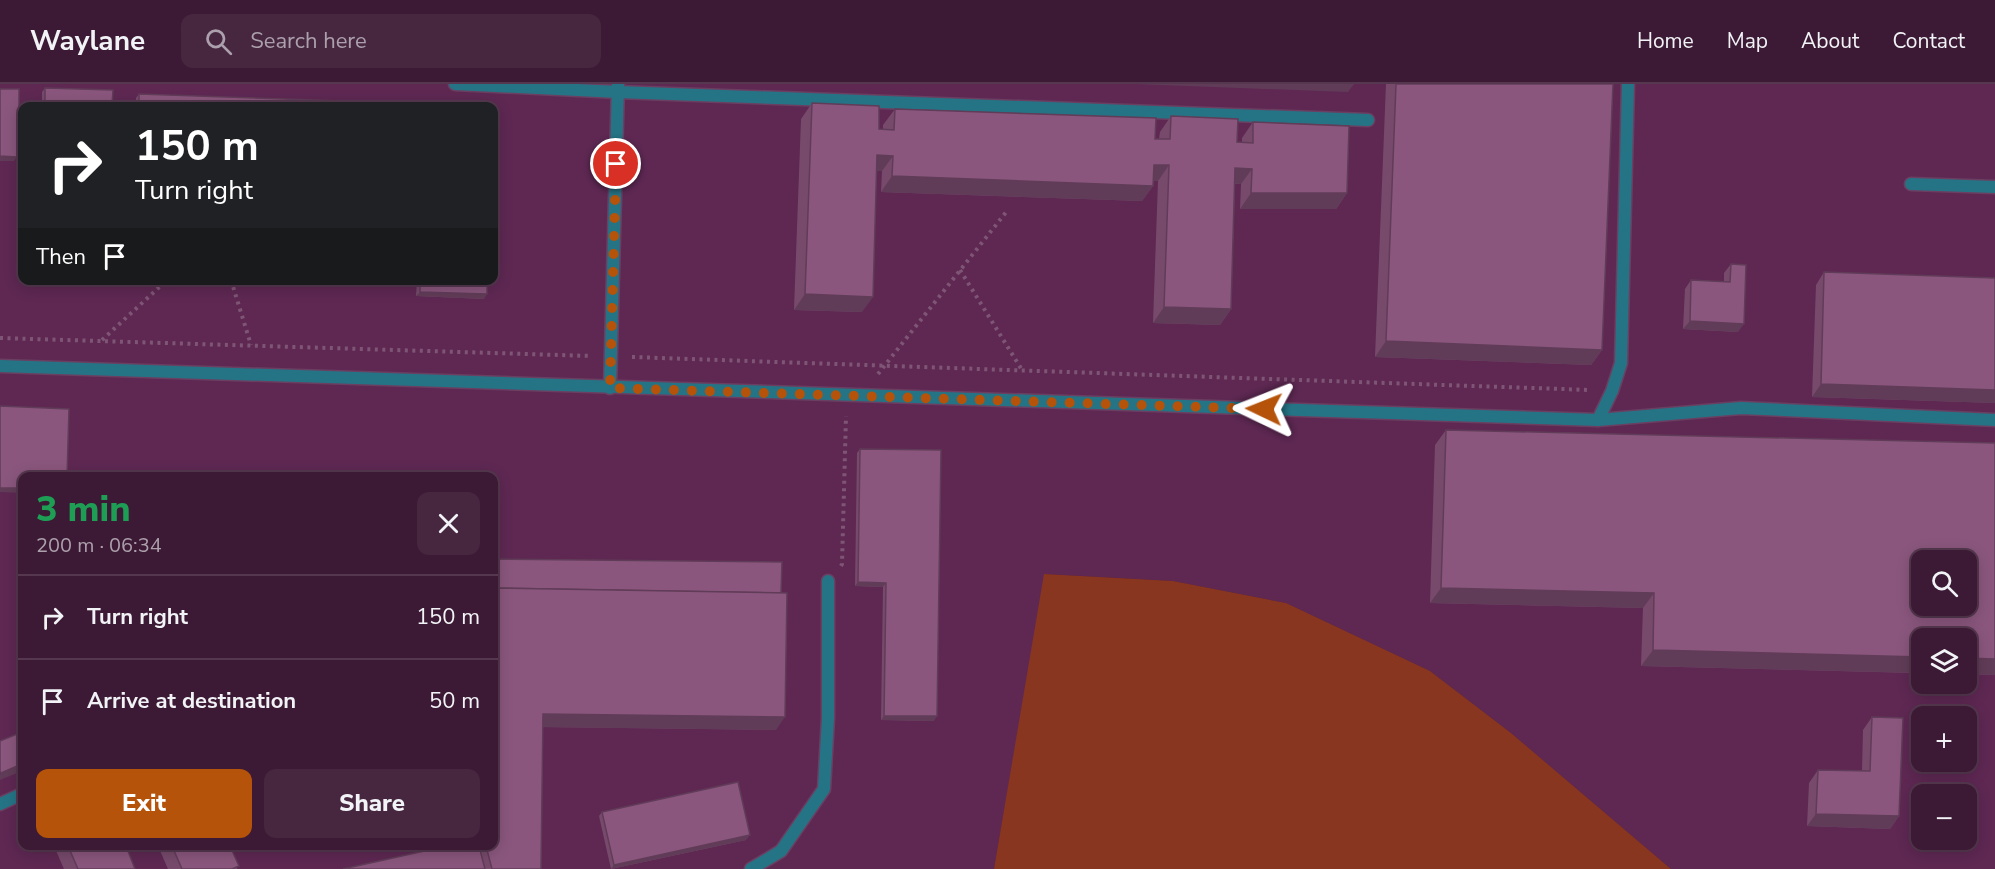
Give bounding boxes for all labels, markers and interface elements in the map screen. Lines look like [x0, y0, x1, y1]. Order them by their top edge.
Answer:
search box [181, 14, 601, 68]
text: Waylane [30, 22, 145, 60]
icon: search [202, 25, 235, 58]
text: Search here [250, 26, 367, 56]
text: Home [1637, 27, 1694, 55]
text: Map [1727, 27, 1768, 55]
text: About [1801, 27, 1859, 55]
text: Contact [1892, 27, 1965, 55]
text: 150 m [135, 118, 259, 175]
icon: right [36, 126, 114, 204]
pin [590, 138, 641, 189]
icon: arrive [599, 147, 632, 180]
text: Turn right [135, 172, 253, 209]
icon: arrive [98, 240, 131, 273]
text: Then [36, 242, 86, 272]
position arrow [1232, 377, 1296, 441]
text: 3 min [36, 485, 131, 534]
button: close [417, 492, 480, 555]
text: 200 m · 06:34 [36, 532, 162, 559]
map controls [1911, 550, 1977, 850]
button: search [1911, 550, 1977, 616]
icon: right [36, 601, 69, 634]
text: Turn right [87, 602, 188, 632]
text: 150 m [416, 602, 480, 632]
button: layers [1911, 628, 1977, 694]
icon: arrive [36, 685, 69, 718]
text: Arrive at destination [87, 686, 296, 716]
text: 50 m [429, 686, 480, 716]
button: + [1911, 706, 1977, 772]
button: Exit [36, 769, 252, 838]
button: Share [264, 769, 480, 838]
button: − [1911, 784, 1977, 850]

